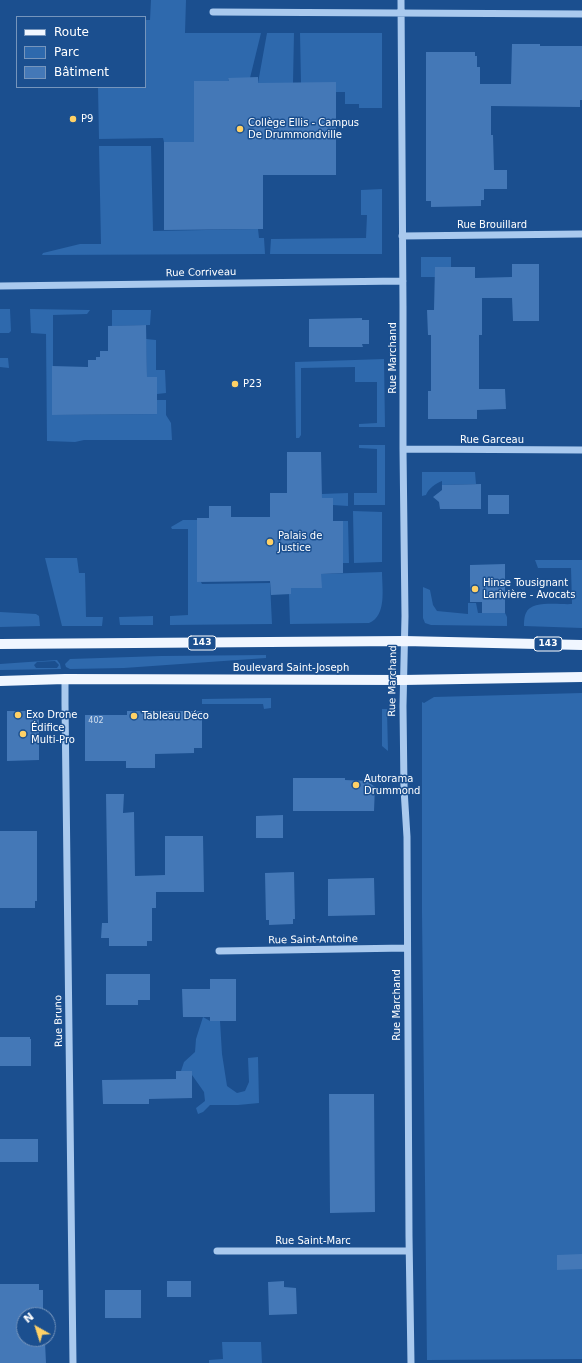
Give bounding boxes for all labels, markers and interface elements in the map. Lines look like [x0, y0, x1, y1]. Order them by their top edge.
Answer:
legend [16, 16, 146, 88]
text: Route [54, 25, 89, 39]
text: Parc [54, 45, 79, 59]
text: Bâtiment [54, 65, 109, 79]
place label: P9 [81, 113, 93, 125]
marker: P9 [68, 114, 78, 124]
place label: Collège Ellis - Campus De Drummondville [248, 117, 359, 140]
marker: Collège Ellis - Campus De Drummondville [235, 124, 245, 134]
street label: Rue Brouillard [457, 219, 527, 231]
street label: Rue Corriveau [166, 266, 236, 280]
street label: Rue Marchand [387, 322, 399, 394]
place label: P23 [243, 378, 262, 390]
marker: P23 [230, 379, 240, 389]
street label: Rue Garceau [460, 434, 524, 446]
place label: Palais de Justice [278, 530, 322, 554]
marker: Palais de Justice [265, 537, 275, 547]
place label: Hinse Tousignant Larivière - Avocats [483, 577, 575, 600]
marker: Hinse Tousignant Larivière - Avocats [470, 584, 480, 594]
road number: 143 [188, 636, 216, 650]
road number: 143 [534, 637, 562, 651]
street label: Rue Marchand [386, 645, 400, 717]
street label: Boulevard Saint-Joseph [233, 662, 349, 674]
place label: Exo Drone [26, 709, 77, 721]
marker: Exo Drone [13, 710, 23, 720]
place label: Tableau Déco [142, 710, 209, 722]
marker: Tableau Déco [129, 711, 139, 721]
house number: 402 [88, 716, 104, 726]
place label: Édifice Multi-Pro [31, 722, 75, 746]
marker: Édifice Multi-Pro [18, 729, 28, 739]
place label: Autorama Drummond [364, 773, 420, 796]
marker: Autorama Drummond [351, 780, 361, 790]
street label: Rue Saint-Antoine [268, 933, 358, 947]
street label: Rue Marchand [391, 969, 403, 1041]
street label: Rue Bruno [53, 995, 65, 1047]
street label: Rue Saint-Marc [275, 1235, 351, 1247]
north arrow [16, 1307, 56, 1347]
text: N [21, 1310, 36, 1326]

